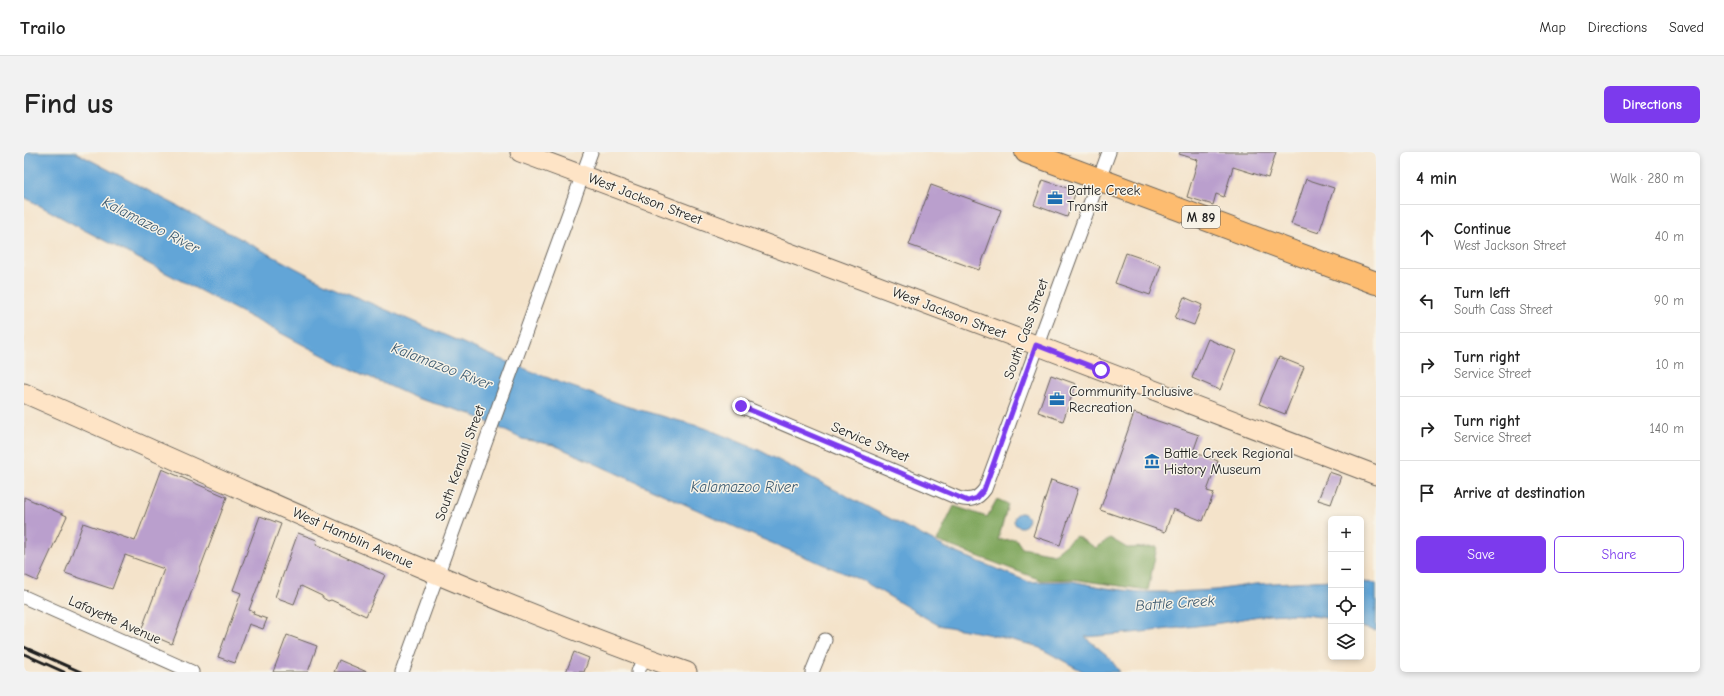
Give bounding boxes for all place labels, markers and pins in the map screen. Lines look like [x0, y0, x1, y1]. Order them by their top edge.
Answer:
place label: Battle Creek Transit [1067, 182, 1141, 215]
office icon: Battle Creek Transit [1046, 189, 1064, 207]
place label: Community Inclusive Recreation [1069, 383, 1193, 416]
office icon: Community Inclusive Recreation [1048, 390, 1066, 408]
place label: Battle Creek Regional History Museum [1164, 445, 1293, 478]
museum icon: Battle Creek Regional History Museum [1143, 452, 1161, 470]

